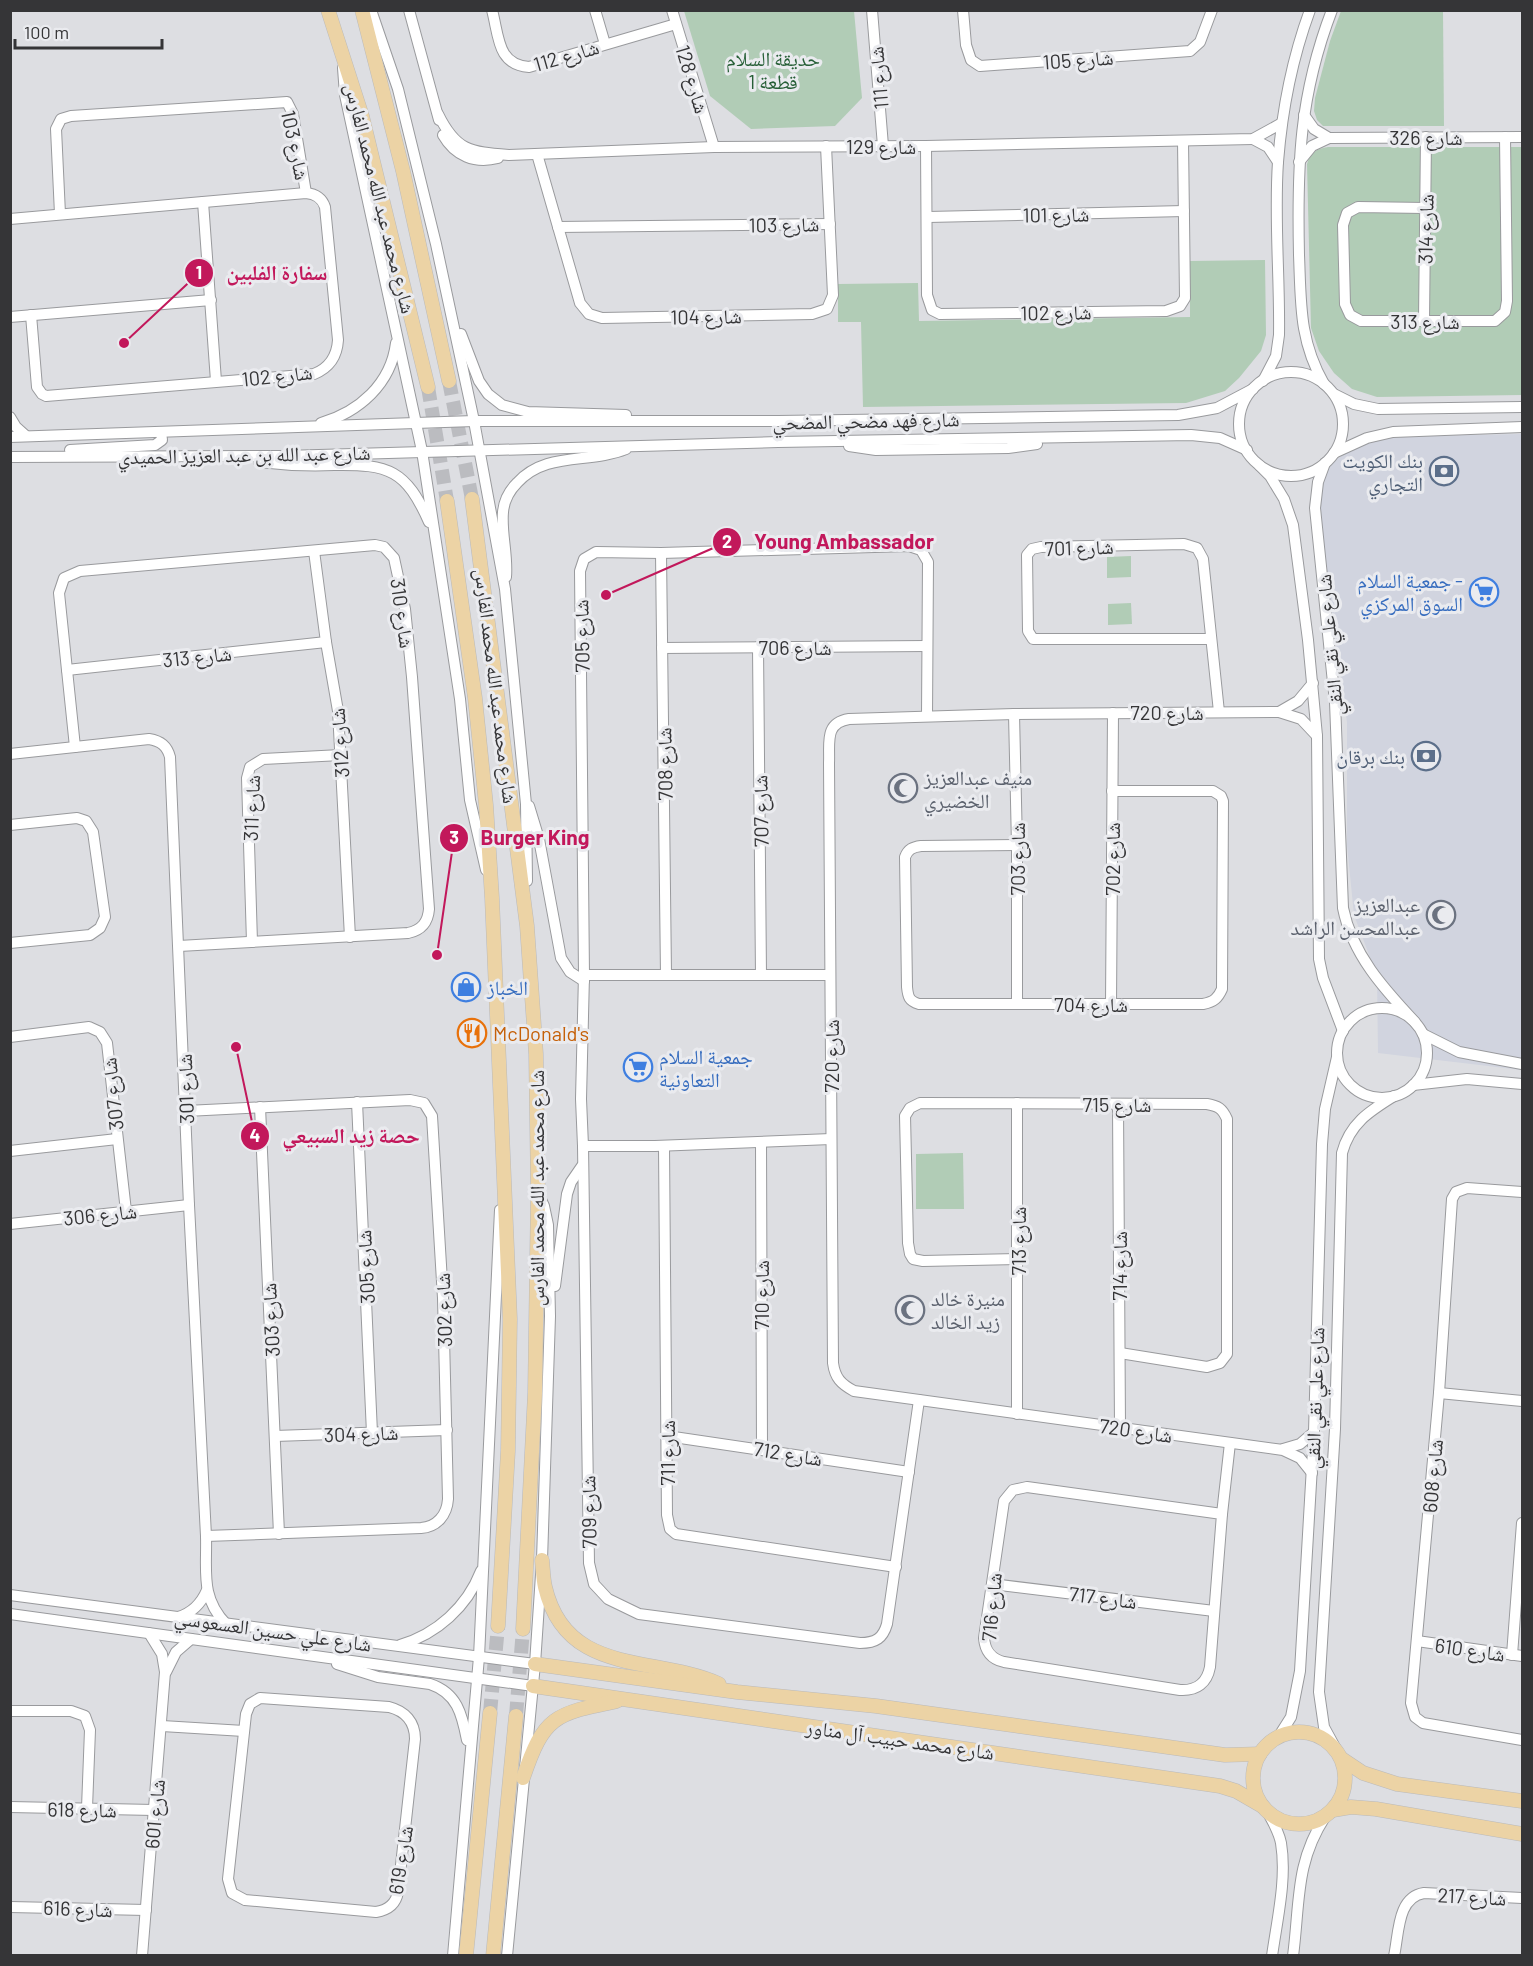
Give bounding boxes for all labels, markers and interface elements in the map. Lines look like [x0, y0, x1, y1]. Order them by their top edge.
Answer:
scale bar [15, 12, 162, 50]
text: 100 m [24, 21, 69, 43]
street label: شارع 112 [531, 34, 602, 78]
street label: شارع 128 [669, 42, 715, 117]
street label: شارع 111 [863, 45, 895, 111]
street label: شارع 105 [1042, 45, 1114, 75]
park label: حديقة السلام قطعة 1 [726, 46, 820, 93]
street label: شارع محمد عبد الله محمد الفارس [339, 80, 421, 316]
street label: شارع 103 [275, 108, 315, 182]
street label: شارع 326 [1389, 125, 1463, 151]
street label: شارع 129 [846, 134, 916, 160]
street label: شارع 314 [1412, 194, 1440, 264]
street label: شارع 101 [1022, 201, 1090, 229]
street label: شارع 103 [748, 211, 820, 239]
callout: سفارة الفلبين [184, 254, 339, 293]
text: سفارة الفلبين [226, 259, 328, 286]
text: 1 [196, 261, 202, 283]
street label: شارع 102 [1020, 299, 1092, 327]
street label: شارع 104 [670, 303, 742, 331]
street label: شارع 313 [1390, 309, 1460, 335]
street label: شارع 102 [240, 359, 314, 393]
street label: شارع فهد مضحي المضحي [772, 406, 960, 439]
street label: شارع عبد الله بن عبد العزيز الحميدي [117, 440, 371, 473]
place label: بنك الكويت التجاري [1342, 448, 1423, 500]
bank icon: بنك الكويت التجاري [1428, 455, 1460, 487]
callout: Young Ambassador [712, 522, 946, 561]
text: Young Ambassador [754, 528, 934, 553]
text: 2 [722, 530, 732, 552]
street label: شارع 701 [1044, 534, 1114, 562]
street label: شارع محمد عبد الله محمد الفارس [469, 567, 523, 805]
place label: جمعية السلام - السوق المركزي [1357, 568, 1463, 620]
street label: شارع علي نقي النقي [1311, 573, 1352, 717]
street label: شارع 310 [384, 576, 420, 650]
supermarket icon: جمعية السلام - السوق المركزي [1468, 576, 1500, 608]
street label: شارع 705 [568, 599, 596, 673]
street label: شارع 706 [758, 635, 832, 661]
street label: شارع 313 [161, 640, 233, 674]
street label: شارع 720 [1130, 700, 1204, 726]
street label: شارع 312 [325, 707, 355, 779]
street label: شارع 708 [651, 727, 679, 801]
bank icon: بنك برقان [1410, 740, 1442, 772]
place label: بنك برقان [1336, 744, 1405, 769]
place label: منيف عبدالعزيز الخضيري [923, 765, 1032, 817]
mosque icon: منيف عبدالعزيز الخضيري [887, 772, 919, 804]
street label: شارع 311 [238, 774, 266, 842]
street label: شارع 707 [747, 775, 775, 847]
callout: Burger King [439, 818, 602, 857]
street label: شارع 703 [1005, 822, 1031, 896]
street label: شارع 702 [1100, 822, 1126, 896]
text: Burger King [481, 824, 589, 849]
text: 3 [449, 826, 459, 848]
place label: عبدالعزيز عبدالمحسن الراشد [1291, 892, 1420, 940]
mosque icon: عبدالعزيز عبدالمحسن الراشد [1425, 899, 1457, 931]
shop icon: الخباز [450, 971, 482, 1003]
place label: الخباز [486, 975, 528, 1000]
street label: شارع 704 [1054, 992, 1128, 1018]
restaurant icon: McDonald's [456, 1017, 488, 1049]
street label: شارع 720 [819, 1019, 845, 1093]
place label: McDonald's [493, 1021, 589, 1045]
place label: جمعية السلام التعاونية [659, 1044, 753, 1091]
supermarket icon: جمعية السلام التعاونية [622, 1051, 654, 1083]
street label: شارع 301 [172, 1053, 200, 1124]
street label: شارع 307 [96, 1056, 130, 1132]
street label: شارع محمد عبد الله محمد الفارس [524, 1070, 550, 1306]
street label: شارع 715 [1083, 1092, 1151, 1118]
callout: حصة زيد السبيعي [240, 1116, 432, 1155]
text: حصة زيد السبيعي [282, 1122, 420, 1152]
text: 4 [250, 1124, 261, 1146]
street label: شارع 306 [62, 1198, 138, 1232]
street label: شارع 713 [1006, 1207, 1032, 1275]
street label: شارع 305 [351, 1229, 381, 1305]
street label: شارع 714 [1107, 1231, 1133, 1301]
street label: شارع 710 [749, 1260, 775, 1330]
street label: شارع 302 [430, 1272, 458, 1348]
street label: شارع 303 [256, 1282, 286, 1358]
place label: منيرة خالد زيد الخالد [931, 1286, 1005, 1333]
mosque icon: منيرة خالد زيد الخالد [894, 1294, 926, 1326]
street label: شارع علي نقي النقي [1300, 1327, 1334, 1470]
street label: شارع 720 [1098, 1413, 1174, 1449]
street label: شارع 304 [323, 1420, 399, 1448]
street label: شارع 711 [655, 1420, 681, 1486]
street label: شارع 712 [752, 1436, 824, 1472]
street label: شارع 608 [1417, 1438, 1449, 1514]
street label: شارع 709 [575, 1475, 603, 1549]
street label: شارع 716 [976, 1572, 1008, 1643]
street label: شارع 717 [1068, 1581, 1138, 1615]
street label: شارع علي حسين العسعوسي [172, 1604, 373, 1661]
street label: شارع 610 [1433, 1632, 1506, 1668]
street label: شارع محمد حبيب آل مناور [803, 1714, 996, 1766]
street label: شارع 601 [139, 1778, 171, 1850]
street label: شارع 618 [47, 1796, 117, 1824]
street label: شارع 619 [383, 1824, 419, 1896]
street label: شارع 217 [1437, 1882, 1507, 1912]
street label: شارع 616 [43, 1895, 113, 1923]

